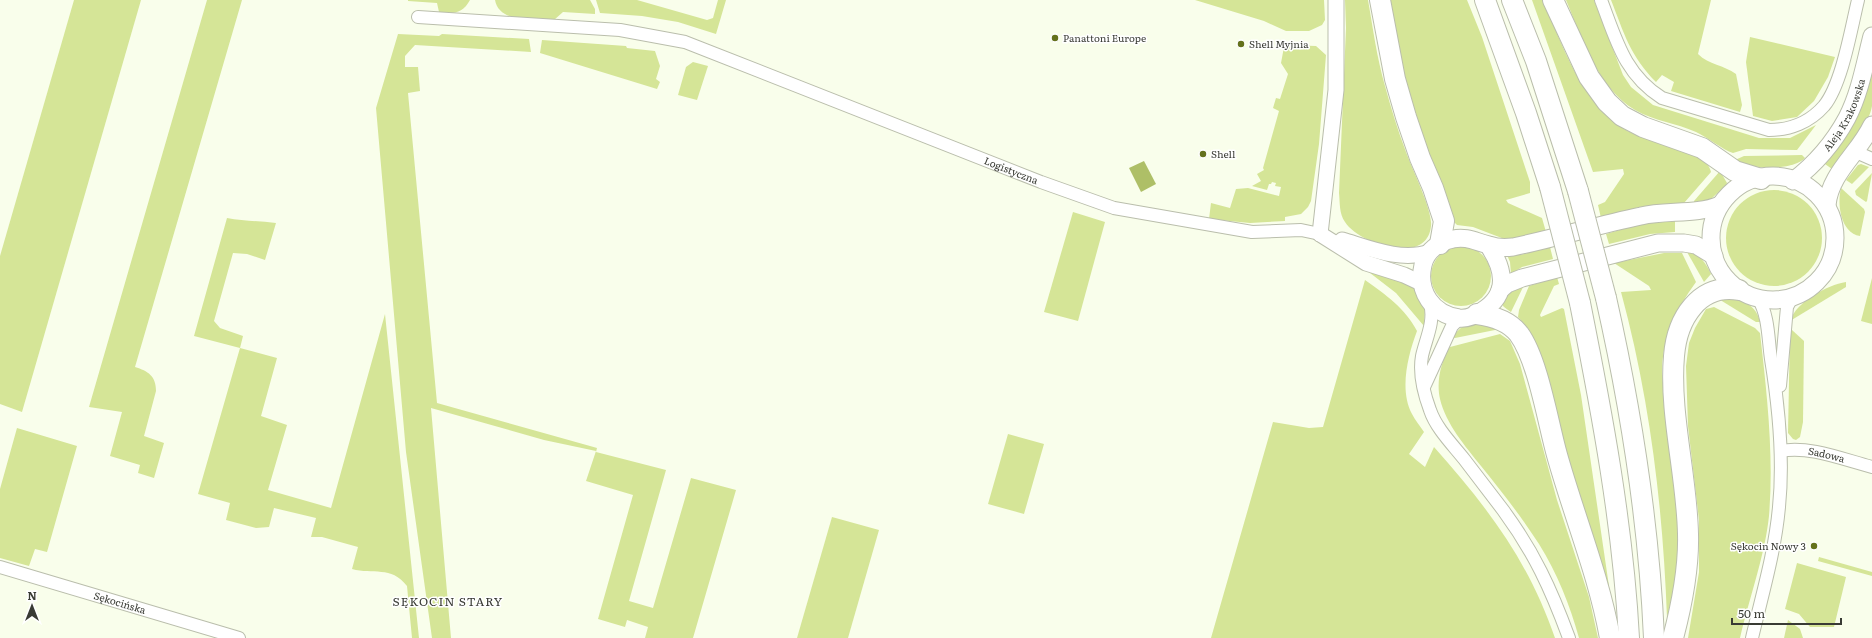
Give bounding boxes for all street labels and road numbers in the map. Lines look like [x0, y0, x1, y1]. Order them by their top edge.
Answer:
street label: Aleja Krakowska [1819, 76, 1868, 154]
street label: Logistyczna [982, 152, 1041, 187]
street label: Sadowa [1807, 443, 1847, 466]
street label: Sękocińska [92, 587, 148, 617]

